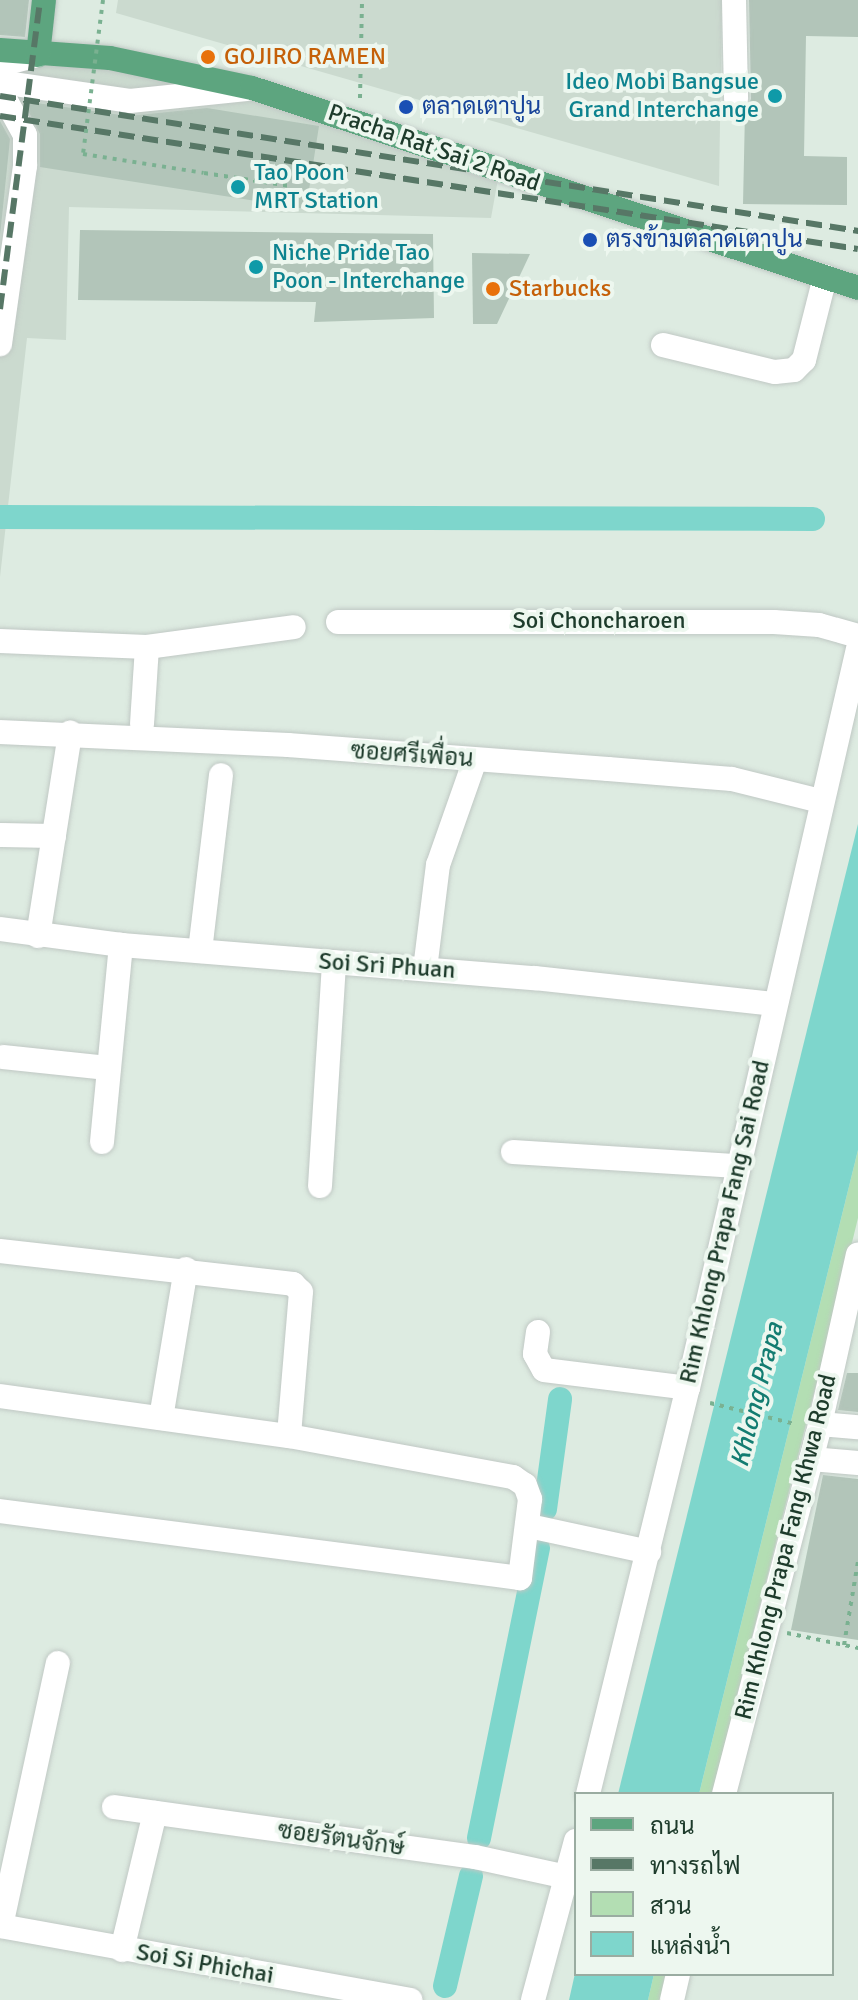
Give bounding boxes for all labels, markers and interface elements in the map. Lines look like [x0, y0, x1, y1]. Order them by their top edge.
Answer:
place label: GOJIRO RAMEN [224, 43, 386, 71]
marker: GOJIRO RAMEN [199, 48, 217, 66]
place label: Ideo Mobi Bangsue Grand Interchange [565, 68, 759, 124]
marker: Ideo Mobi Bangsue Grand Interchange [766, 87, 784, 105]
place label: ตลาดเตาปูน [422, 93, 541, 121]
street label: Pracha Rat Sai 2 Road [324, 98, 544, 198]
marker: ตลาดเตาปูน [397, 98, 415, 116]
place label: Tao Poon MRT Station [254, 159, 379, 215]
marker: Tao Poon MRT Station [229, 178, 247, 196]
place label: ตรงข้ามตลาดเตาปูน [606, 226, 803, 254]
marker: ตรงข้ามตลาดเตาปูน [581, 231, 599, 249]
place label: Niche Pride Tao Poon - Interchange [272, 239, 465, 295]
marker: Niche Pride Tao Poon - Interchange [247, 258, 265, 276]
place label: Starbucks [509, 275, 611, 303]
marker: Starbucks [484, 280, 502, 298]
street label: Soi Choncharoen [512, 607, 686, 635]
street label: ซอยศรีเพื่อน [350, 736, 474, 774]
street label: Soi Sri Phuan [318, 947, 456, 985]
street label: Rim Khlong Prapa Fang Sai Road [674, 1058, 776, 1386]
water label: Khlong Prapa [725, 1319, 791, 1471]
street label: Rim Khlong Prapa Fang Khwa Road [729, 1371, 843, 1723]
legend [574, 1792, 834, 1976]
text: ถนน [650, 1811, 695, 1841]
street label: ซอยรัตนจักษ์ [276, 1816, 406, 1862]
text: ทางรถไฟ [650, 1851, 741, 1881]
text: สวน [650, 1891, 692, 1921]
text: แหล่งน้ำ [650, 1931, 731, 1961]
street label: Soi Si Phichai [134, 1938, 276, 1990]

